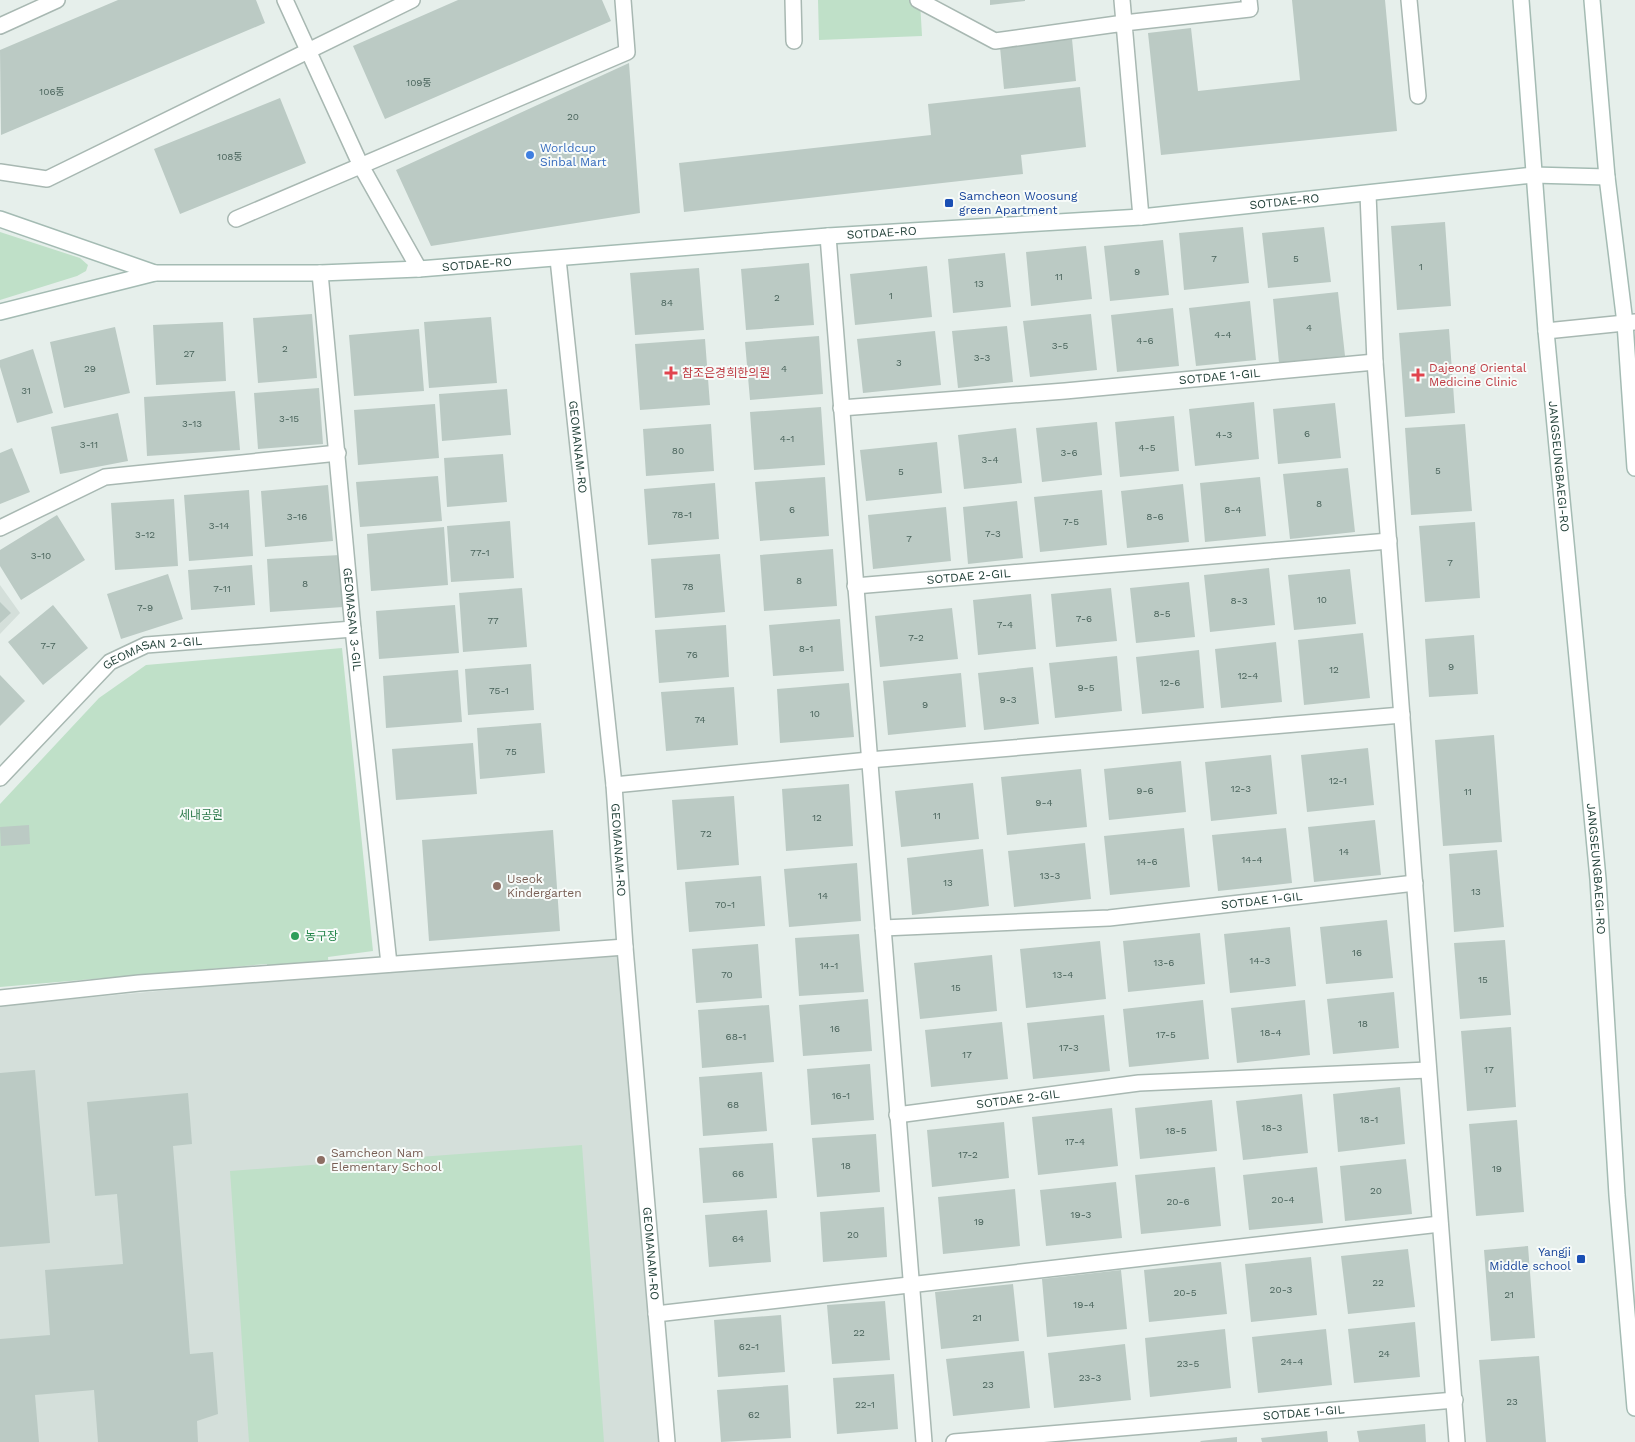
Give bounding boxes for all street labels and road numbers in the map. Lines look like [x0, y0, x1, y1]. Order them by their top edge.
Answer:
street label: SOTDAE-RO [1249, 191, 1320, 212]
street label: SOTDAE-RO [846, 224, 917, 242]
street label: SOTDAE-RO [441, 255, 512, 274]
street label: SOTDAE 1-GIL [1178, 366, 1261, 387]
street label: GEOMANAM-RO [566, 400, 590, 494]
street label: JANGSEUNGBAEGI-RO [1546, 400, 1572, 533]
street label: SOTDAE 2-GIL [926, 566, 1011, 587]
street label: GEOMASAN 3-GIL [340, 567, 365, 672]
street label: GEOMASAN 2-GIL [100, 634, 203, 673]
street label: JANGSEUNGBAEGI-RO [1584, 802, 1608, 935]
street label: GEOMANAM-RO [608, 803, 629, 897]
street label: SOTDAE 1-GIL [1220, 889, 1303, 912]
street label: SOTDAE 2-GIL [975, 1087, 1061, 1111]
street label: GEOMANAM-RO [640, 1206, 662, 1301]
street label: SOTDAE 1-GIL [1262, 1402, 1345, 1423]

